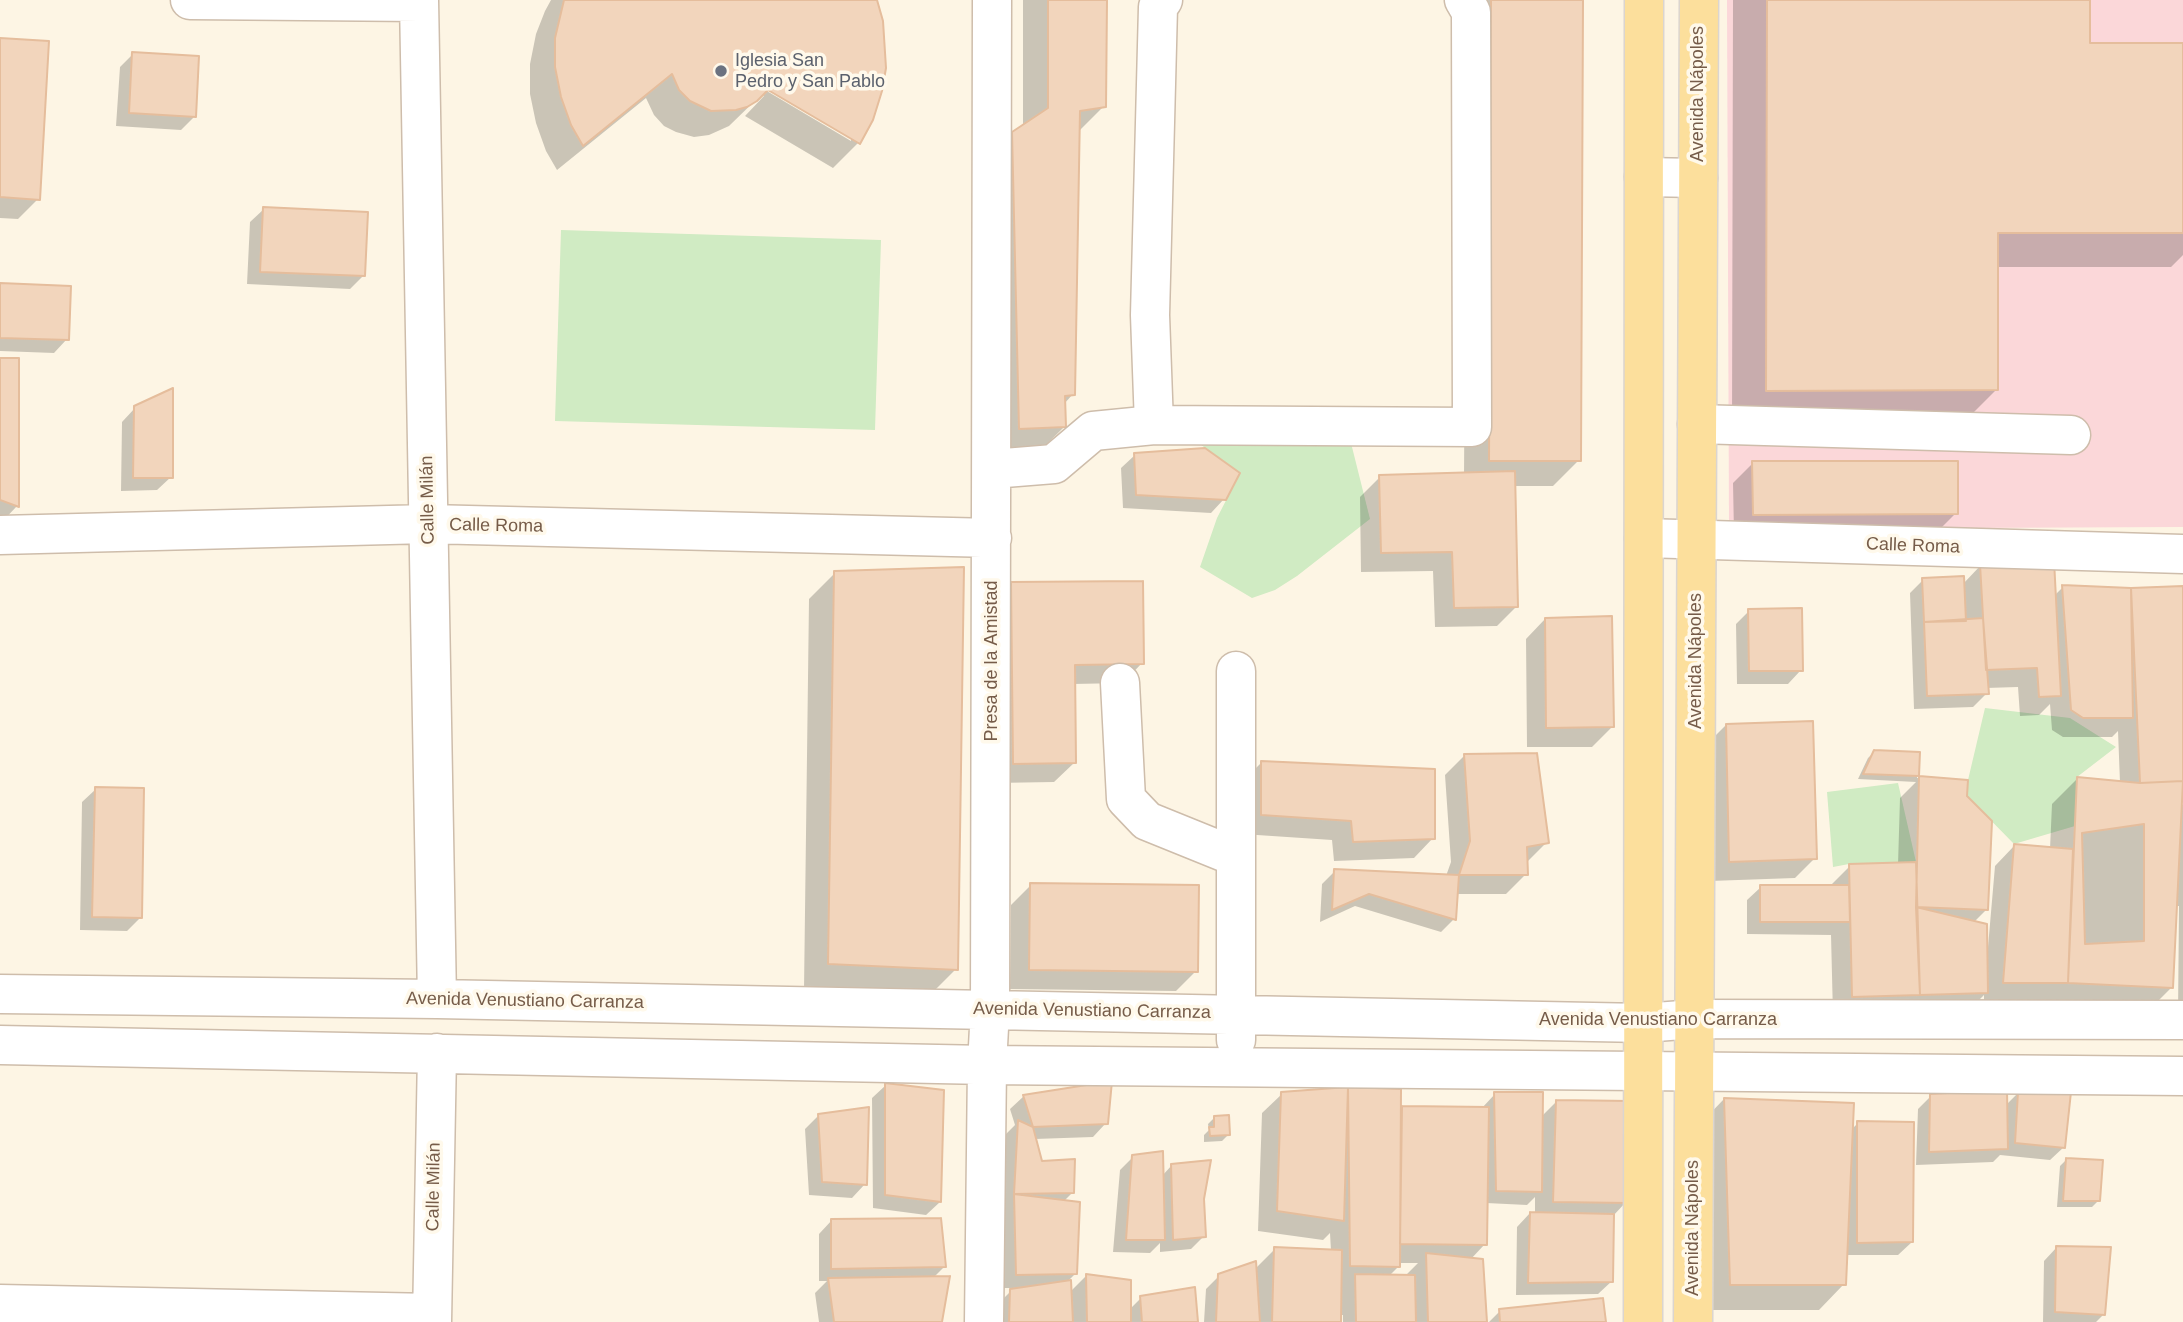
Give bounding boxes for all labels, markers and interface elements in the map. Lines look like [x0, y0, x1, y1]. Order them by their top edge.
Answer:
street label: Avenida Nápoles [1687, 26, 1709, 162]
place label: Iglesia San Pedro y San Pablo [735, 50, 885, 92]
marker: Iglesia San Pedro y San Pablo [713, 63, 729, 79]
street label: Calle Milán [416, 455, 440, 545]
street label: Calle Roma [449, 514, 543, 538]
street label: Calle Roma [1866, 534, 1960, 558]
street label: Presa de la Amistad [981, 580, 1003, 742]
street label: Avenida Nápoles [1685, 593, 1707, 729]
street label: Avenida Venustiano Carranza [406, 988, 644, 1014]
street label: Avenida Venustiano Carranza [973, 998, 1211, 1024]
street label: Avenida Venustiano Carranza [1539, 1009, 1777, 1031]
street label: Calle Milán [422, 1142, 446, 1232]
street label: Avenida Nápoles [1682, 1160, 1704, 1296]

